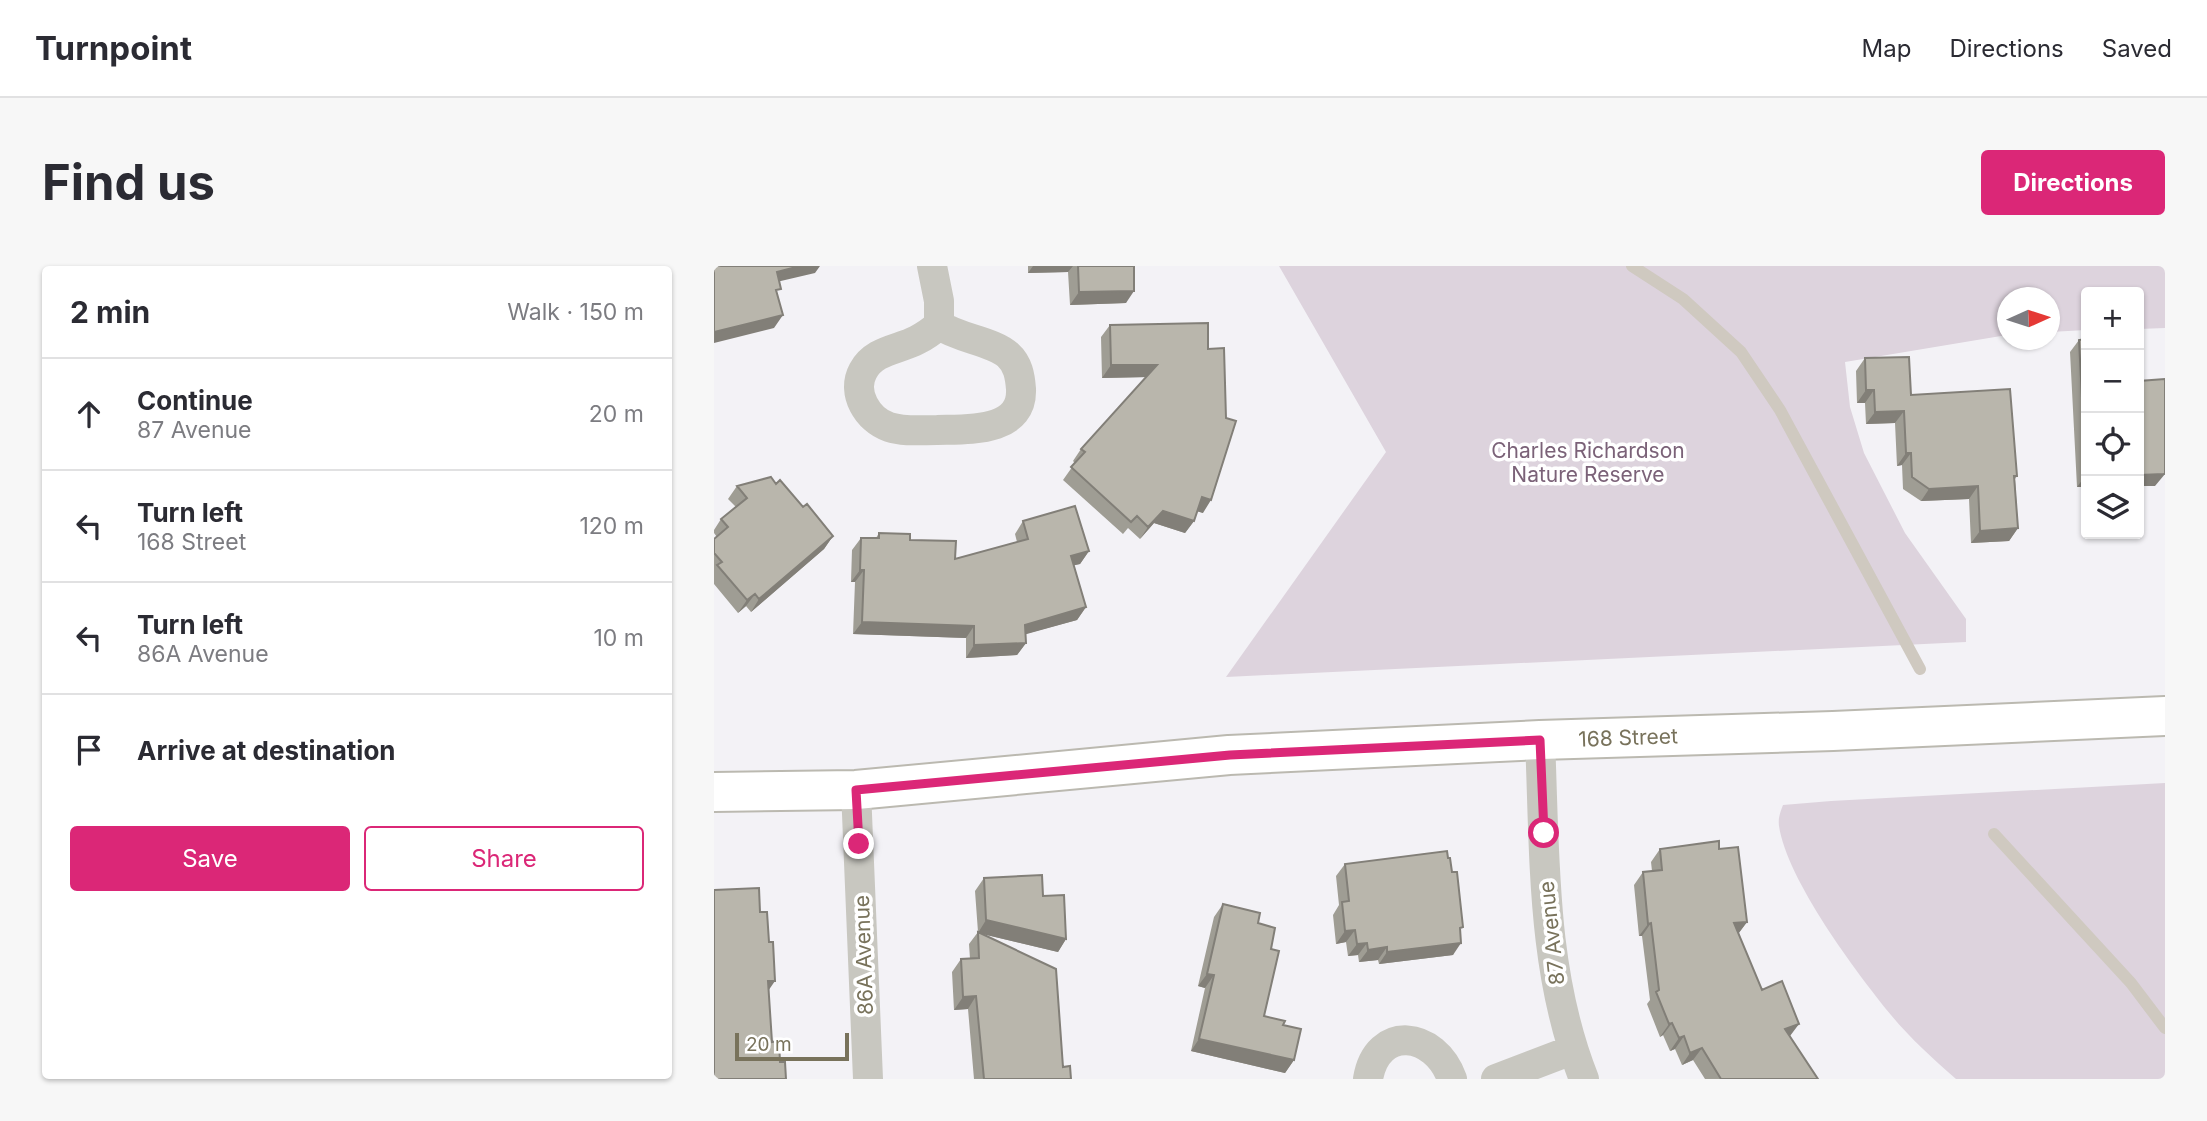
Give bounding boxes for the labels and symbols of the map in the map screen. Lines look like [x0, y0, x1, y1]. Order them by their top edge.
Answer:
north arrow [1997, 287, 2060, 350]
park label: Charles Richardson Nature Reserve [1491, 438, 1685, 487]
street label: 168 Street [1578, 723, 1678, 752]
route start [1528, 817, 1559, 848]
route end [843, 828, 874, 859]
street label: 87 Avenue [1534, 880, 1569, 986]
street label: 86A Avenue [849, 895, 878, 1016]
scale bar [735, 1030, 849, 1062]

